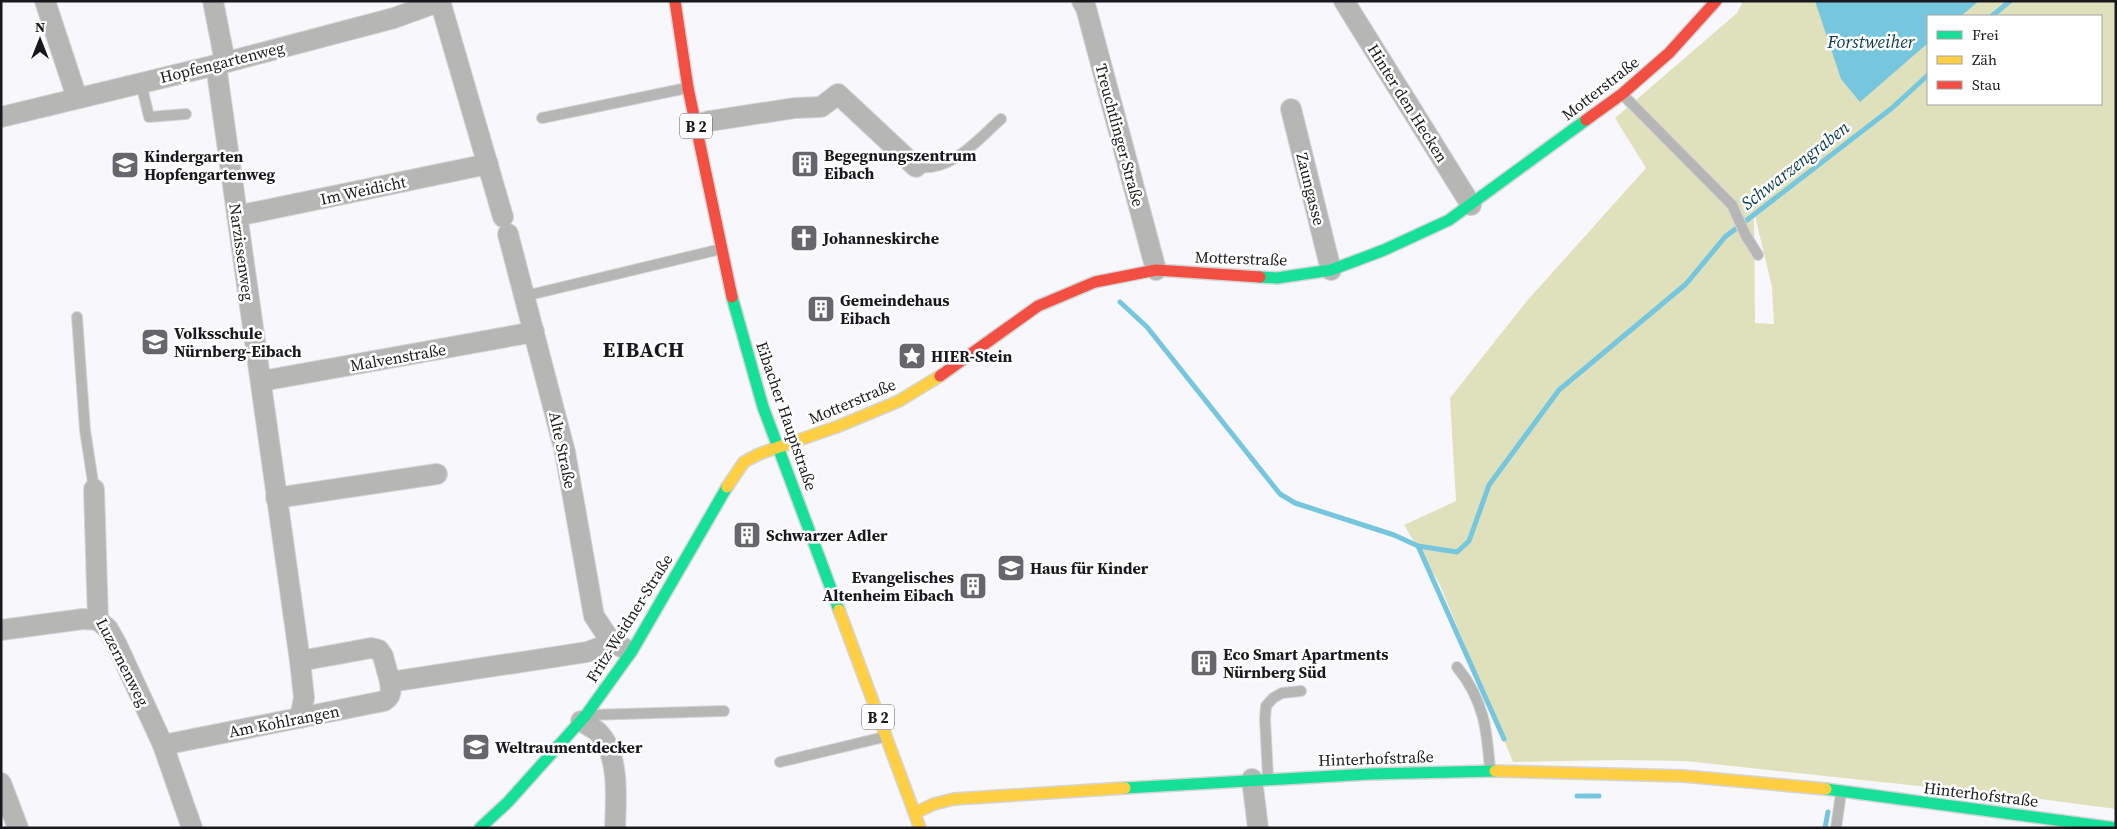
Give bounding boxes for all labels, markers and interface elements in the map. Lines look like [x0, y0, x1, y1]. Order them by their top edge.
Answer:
north arrow [15, 15, 65, 65]
legend [1927, 15, 2102, 105]
text: N [35, 17, 45, 37]
text: Frei [1972, 24, 1999, 45]
water label: Forstweiher [1826, 29, 1916, 54]
street label: Hopfengartenweg [157, 36, 287, 88]
street label: Hinter den Hecken [1363, 40, 1453, 167]
text: Zäh [1972, 49, 1997, 70]
street label: Motterstraße [1557, 51, 1643, 125]
street label: Treuchtlinger Straße [1090, 61, 1150, 209]
text: Stau [1972, 74, 2001, 95]
road number: B 2 [680, 114, 712, 138]
water label: Schwarzengraben [1736, 115, 1854, 215]
place label: Begegnungszentrum Eibach [824, 144, 977, 184]
place label: Kindergarten Hopfengartenweg [144, 145, 276, 185]
building icon: Begegnungszentrum Eibach [790, 149, 820, 179]
school or university icon: Kindergarten Hopfengartenweg [110, 150, 140, 180]
street label: Zaungasse [1291, 150, 1331, 228]
street label: Im Weidicht [318, 170, 409, 210]
street label: Narzissenweg [224, 202, 260, 302]
church icon: Johanneskirche [789, 223, 819, 253]
place label: Johanneskirche [822, 227, 939, 249]
street label: Motterstraße [1194, 245, 1288, 271]
place label: Gemeindehaus Eibach [840, 289, 950, 329]
building icon: Gemeindehaus Eibach [806, 294, 836, 324]
place label: Volksschule Nürnberg-Eibach [174, 322, 302, 362]
school or university icon: Volksschule Nürnberg-Eibach [140, 327, 170, 357]
district label: EIBACH [603, 335, 685, 364]
street label: Malvenstraße [348, 338, 448, 376]
street label: Eibacher Hauptstraße [751, 339, 823, 493]
place icon: HIER-Stein [897, 341, 927, 371]
place label: HIER-Stein [931, 345, 1012, 367]
street label: Motterstraße [805, 373, 899, 429]
street label: Alte Straße [544, 410, 582, 490]
building icon: Schwarzer Adler [732, 520, 762, 550]
place label: Schwarzer Adler [766, 524, 888, 546]
street label: Fritz-Weidner-Straße [580, 549, 678, 687]
school or university icon: Haus für Kinder [996, 553, 1026, 583]
place label: Haus für Kinder [1030, 557, 1149, 579]
place label: Evangelisches Altenheim Eibach [823, 566, 954, 606]
building icon: Evangelisches Altenheim Eibach [958, 571, 988, 601]
street label: Luzernenweg [91, 614, 155, 710]
place label: Eco Smart Apartments Nürnberg Süd [1223, 643, 1389, 683]
building icon: Eco Smart Apartments Nürnberg Süd [1189, 648, 1219, 678]
street label: Am Kohlrangen [227, 699, 342, 743]
road number: B 2 [862, 704, 894, 730]
school or university icon: Weltraumentdecker [461, 732, 491, 762]
place label: Weltraumentdecker [495, 736, 643, 758]
street label: Hinterhofstraße [1318, 745, 1434, 771]
street label: Hinterhofstraße [1922, 776, 2040, 812]

